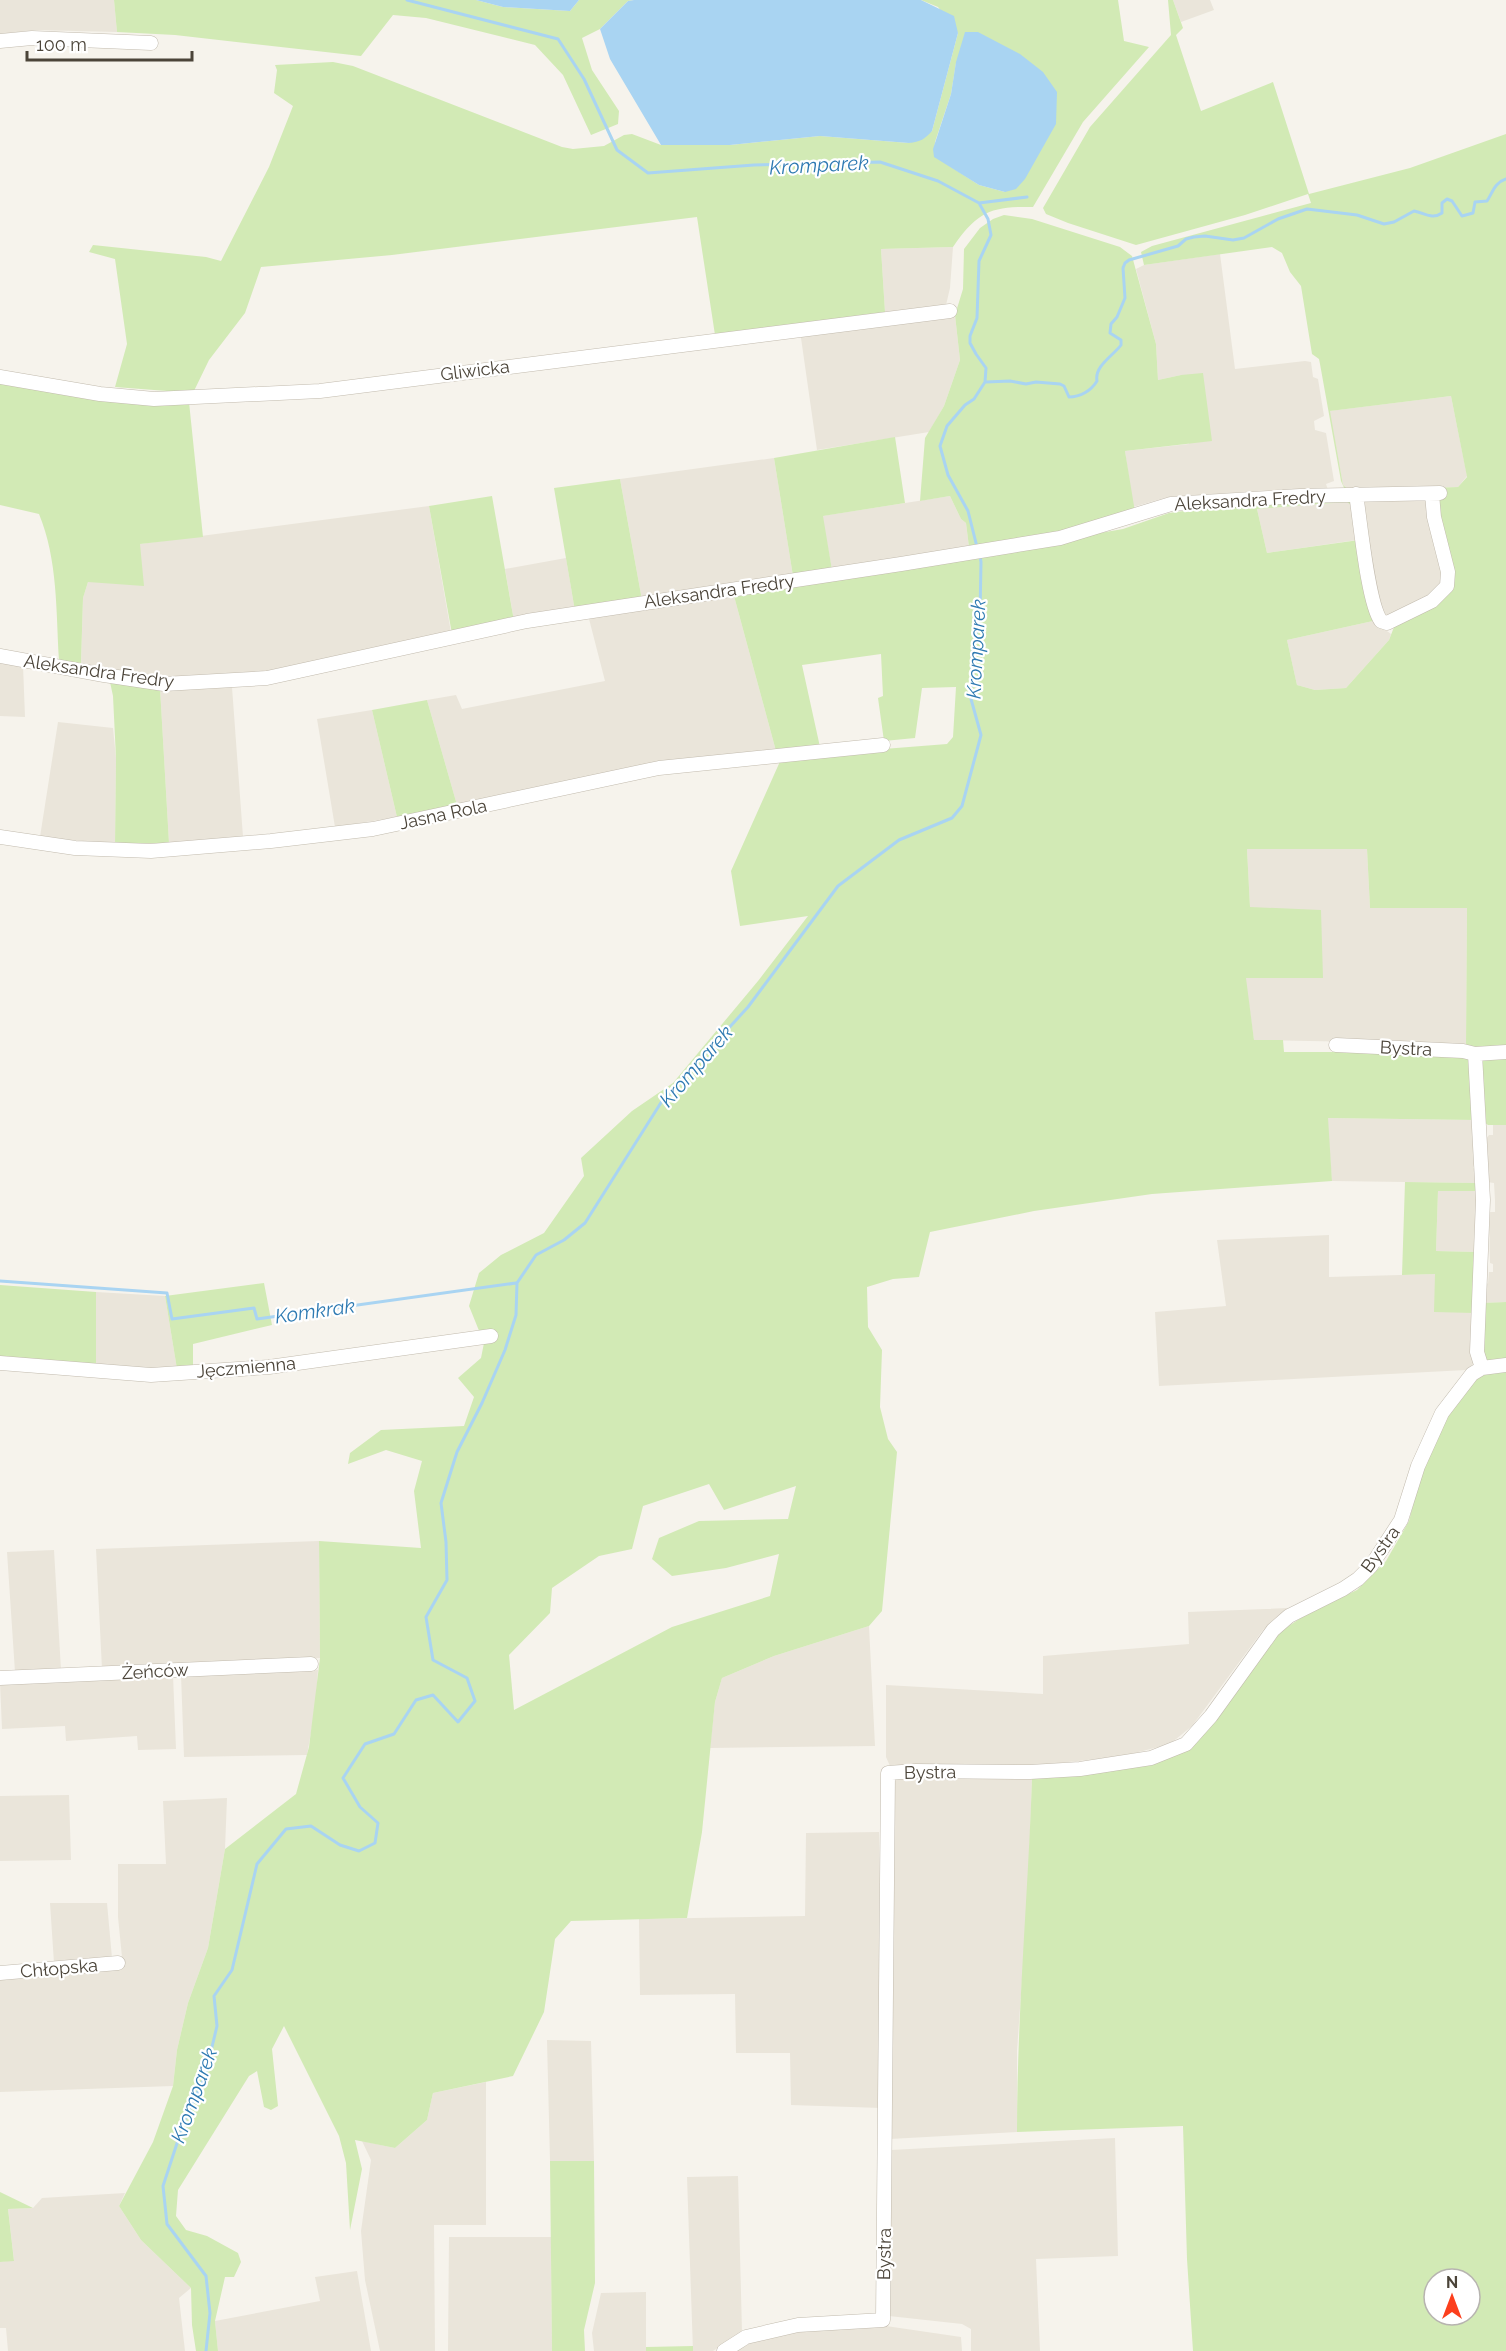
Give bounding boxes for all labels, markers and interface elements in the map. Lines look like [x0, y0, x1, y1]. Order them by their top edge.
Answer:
scale bar [27, 24, 192, 62]
text: 100 m [36, 34, 87, 55]
water label: Kromparek [769, 150, 870, 180]
street label: Gliwicka [439, 355, 511, 385]
street label: Aleksandra Fredry [1174, 486, 1327, 514]
street label: Aleksandra Fredry [642, 570, 796, 612]
water label: Kromparek [961, 598, 991, 699]
street label: Aleksandra Fredry [22, 650, 176, 692]
street label: Jasna Rola [397, 795, 489, 833]
water label: Kromparek [654, 1020, 738, 1111]
street label: Bystra [1379, 1036, 1433, 1060]
water label: Komkrak [273, 1293, 357, 1328]
street label: Jęczmienna [195, 1352, 297, 1382]
street label: Bystra [1356, 1522, 1404, 1576]
street label: Żeńców [121, 1659, 189, 1683]
street label: Bystra [904, 1761, 956, 1783]
street label: Chłopska [19, 1954, 99, 1982]
water label: Kromparek [166, 2044, 222, 2146]
street label: Bystra [873, 2228, 895, 2280]
north arrow [1422, 2267, 1482, 2327]
text: N [1446, 2273, 1458, 2292]

